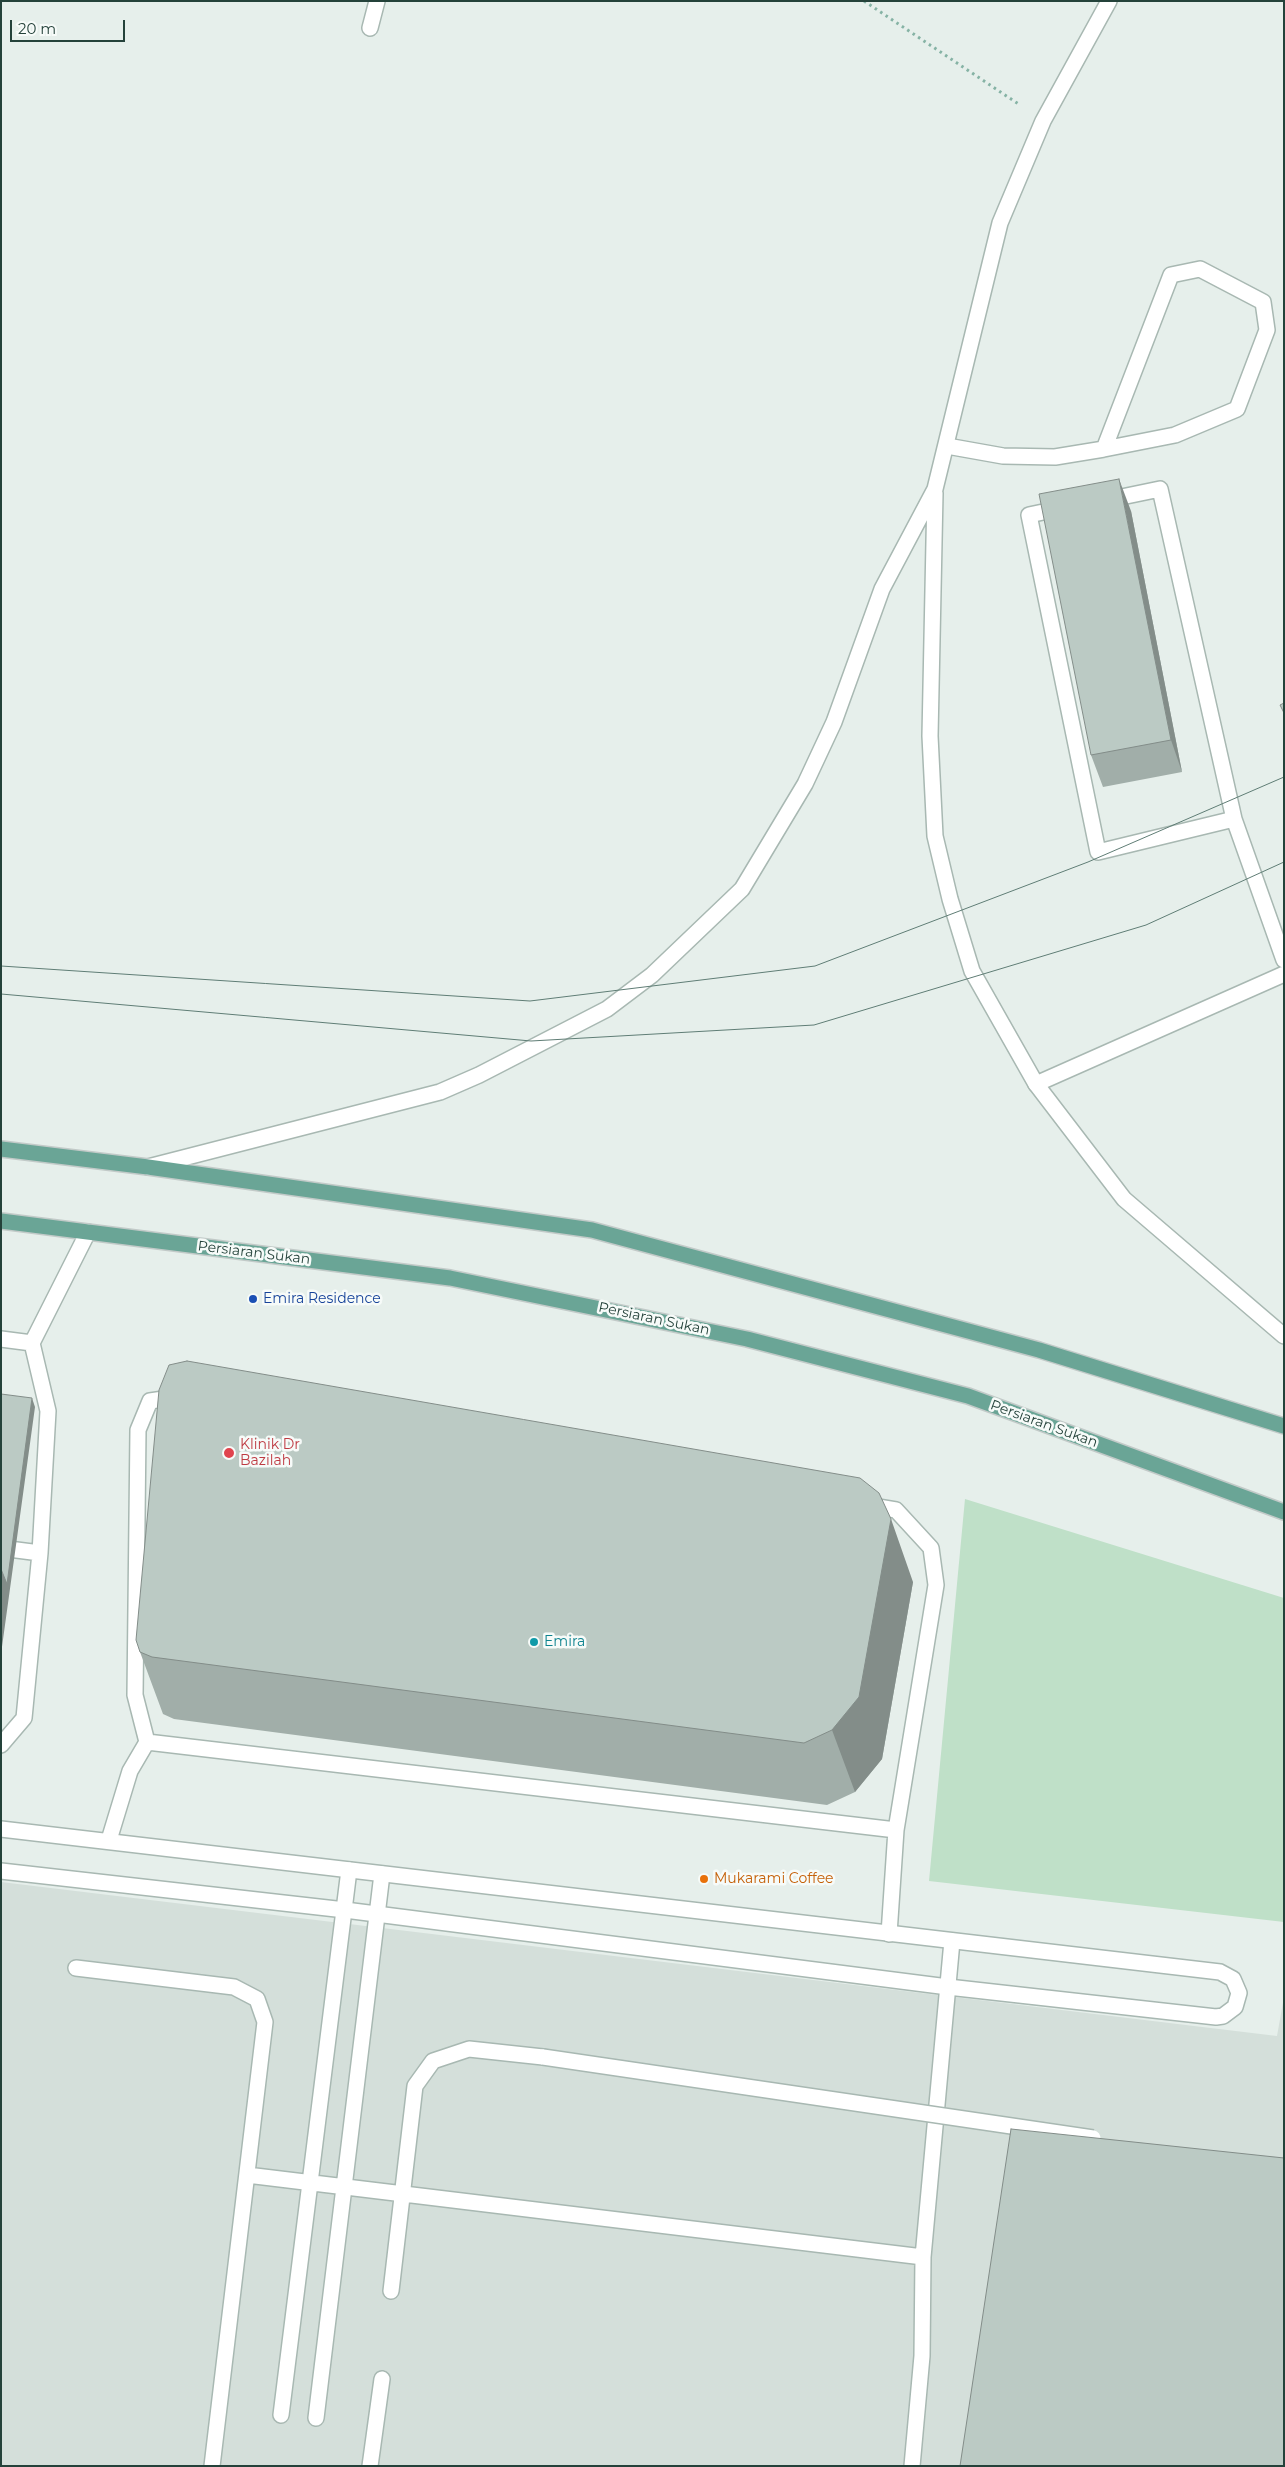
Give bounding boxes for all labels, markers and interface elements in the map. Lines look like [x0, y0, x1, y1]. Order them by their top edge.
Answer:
scale bar [12, 10, 128, 42]
text: 20 m [18, 19, 56, 38]
street label: Persiaran Sukan [197, 1238, 311, 1268]
place label: Emira Residence [263, 1291, 381, 1307]
marker: Emira Residence [247, 1293, 259, 1305]
street label: Persiaran Sukan [597, 1299, 711, 1339]
street label: Persiaran Sukan [988, 1397, 1100, 1451]
place label: Klinik Dr Bazilah [240, 1437, 300, 1470]
marker: Klinik Dr Bazilah [222, 1446, 236, 1460]
place label: Emira [544, 1634, 585, 1650]
marker: Emira [528, 1636, 540, 1648]
place label: Mukarami Coffee [714, 1871, 834, 1887]
marker: Mukarami Coffee [698, 1873, 710, 1885]

